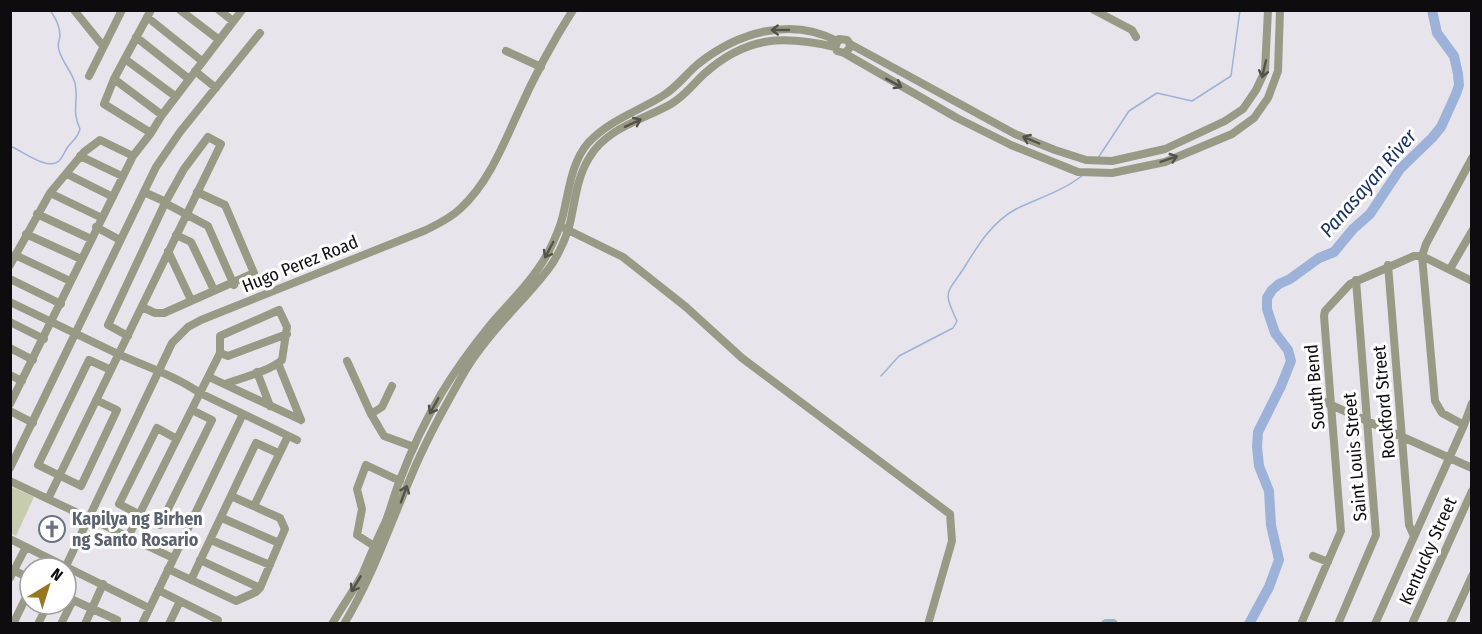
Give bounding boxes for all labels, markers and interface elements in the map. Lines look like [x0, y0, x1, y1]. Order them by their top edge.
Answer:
one-way arrow [771, 24, 791, 36]
one-way arrow [1258, 58, 1269, 78]
one-way arrow [886, 77, 903, 89]
one-way arrow [624, 117, 642, 129]
water label: Panasayan River [1315, 123, 1422, 242]
one-way arrow [1022, 134, 1041, 145]
one-way arrow [1159, 153, 1178, 164]
street label: Hugo Perez Road [239, 231, 361, 297]
one-way arrow [543, 240, 554, 258]
street label: South Bend [1300, 344, 1330, 430]
street label: Rockford Street [1368, 344, 1400, 460]
street label: Saint Louis Street [1338, 392, 1372, 522]
one-way arrow [428, 397, 440, 414]
one-way arrow [399, 486, 410, 504]
street label: Kentucky Street [1394, 494, 1462, 608]
place label: Kapilya ng Birhen ng Santo Rosario [72, 508, 203, 551]
church icon: Kapilya ng Birhen ng Santo Rosario [37, 514, 67, 544]
north arrow [18, 556, 78, 616]
text: N [47, 564, 67, 585]
one-way arrow [349, 575, 361, 592]

